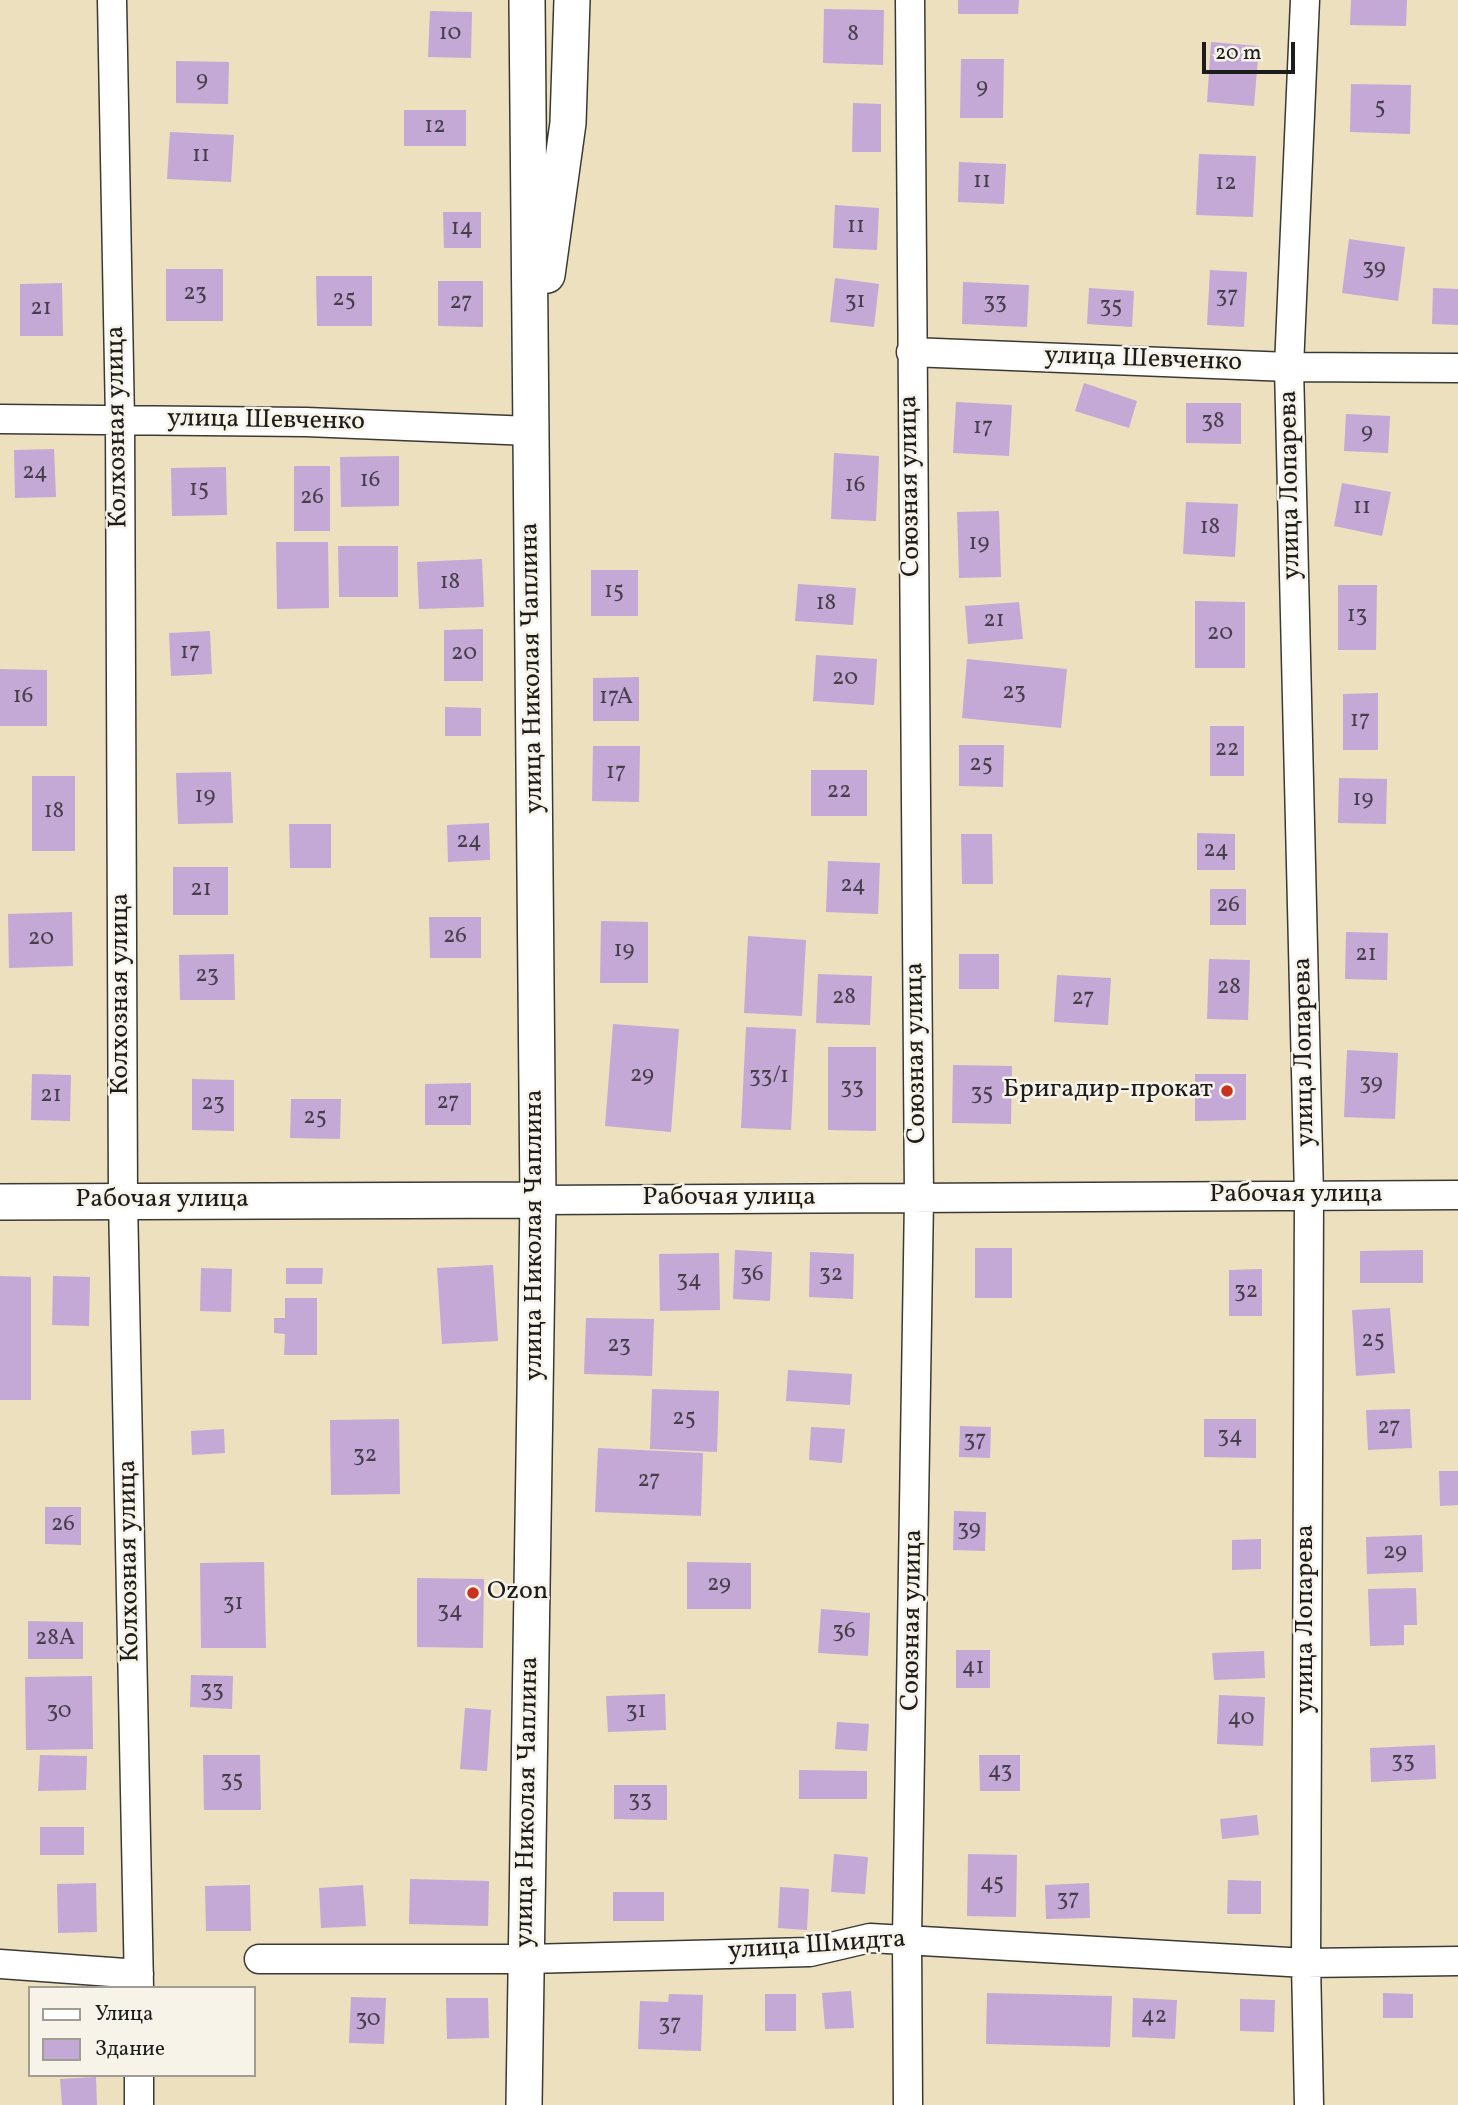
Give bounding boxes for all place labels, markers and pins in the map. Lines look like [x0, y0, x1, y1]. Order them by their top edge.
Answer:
place label: Бригадир-прокат [1003, 1075, 1213, 1107]
marker: Бригадир-прокат [1219, 1083, 1235, 1099]
place label: Ozon [487, 1577, 548, 1609]
marker: Ozon [465, 1585, 481, 1601]

